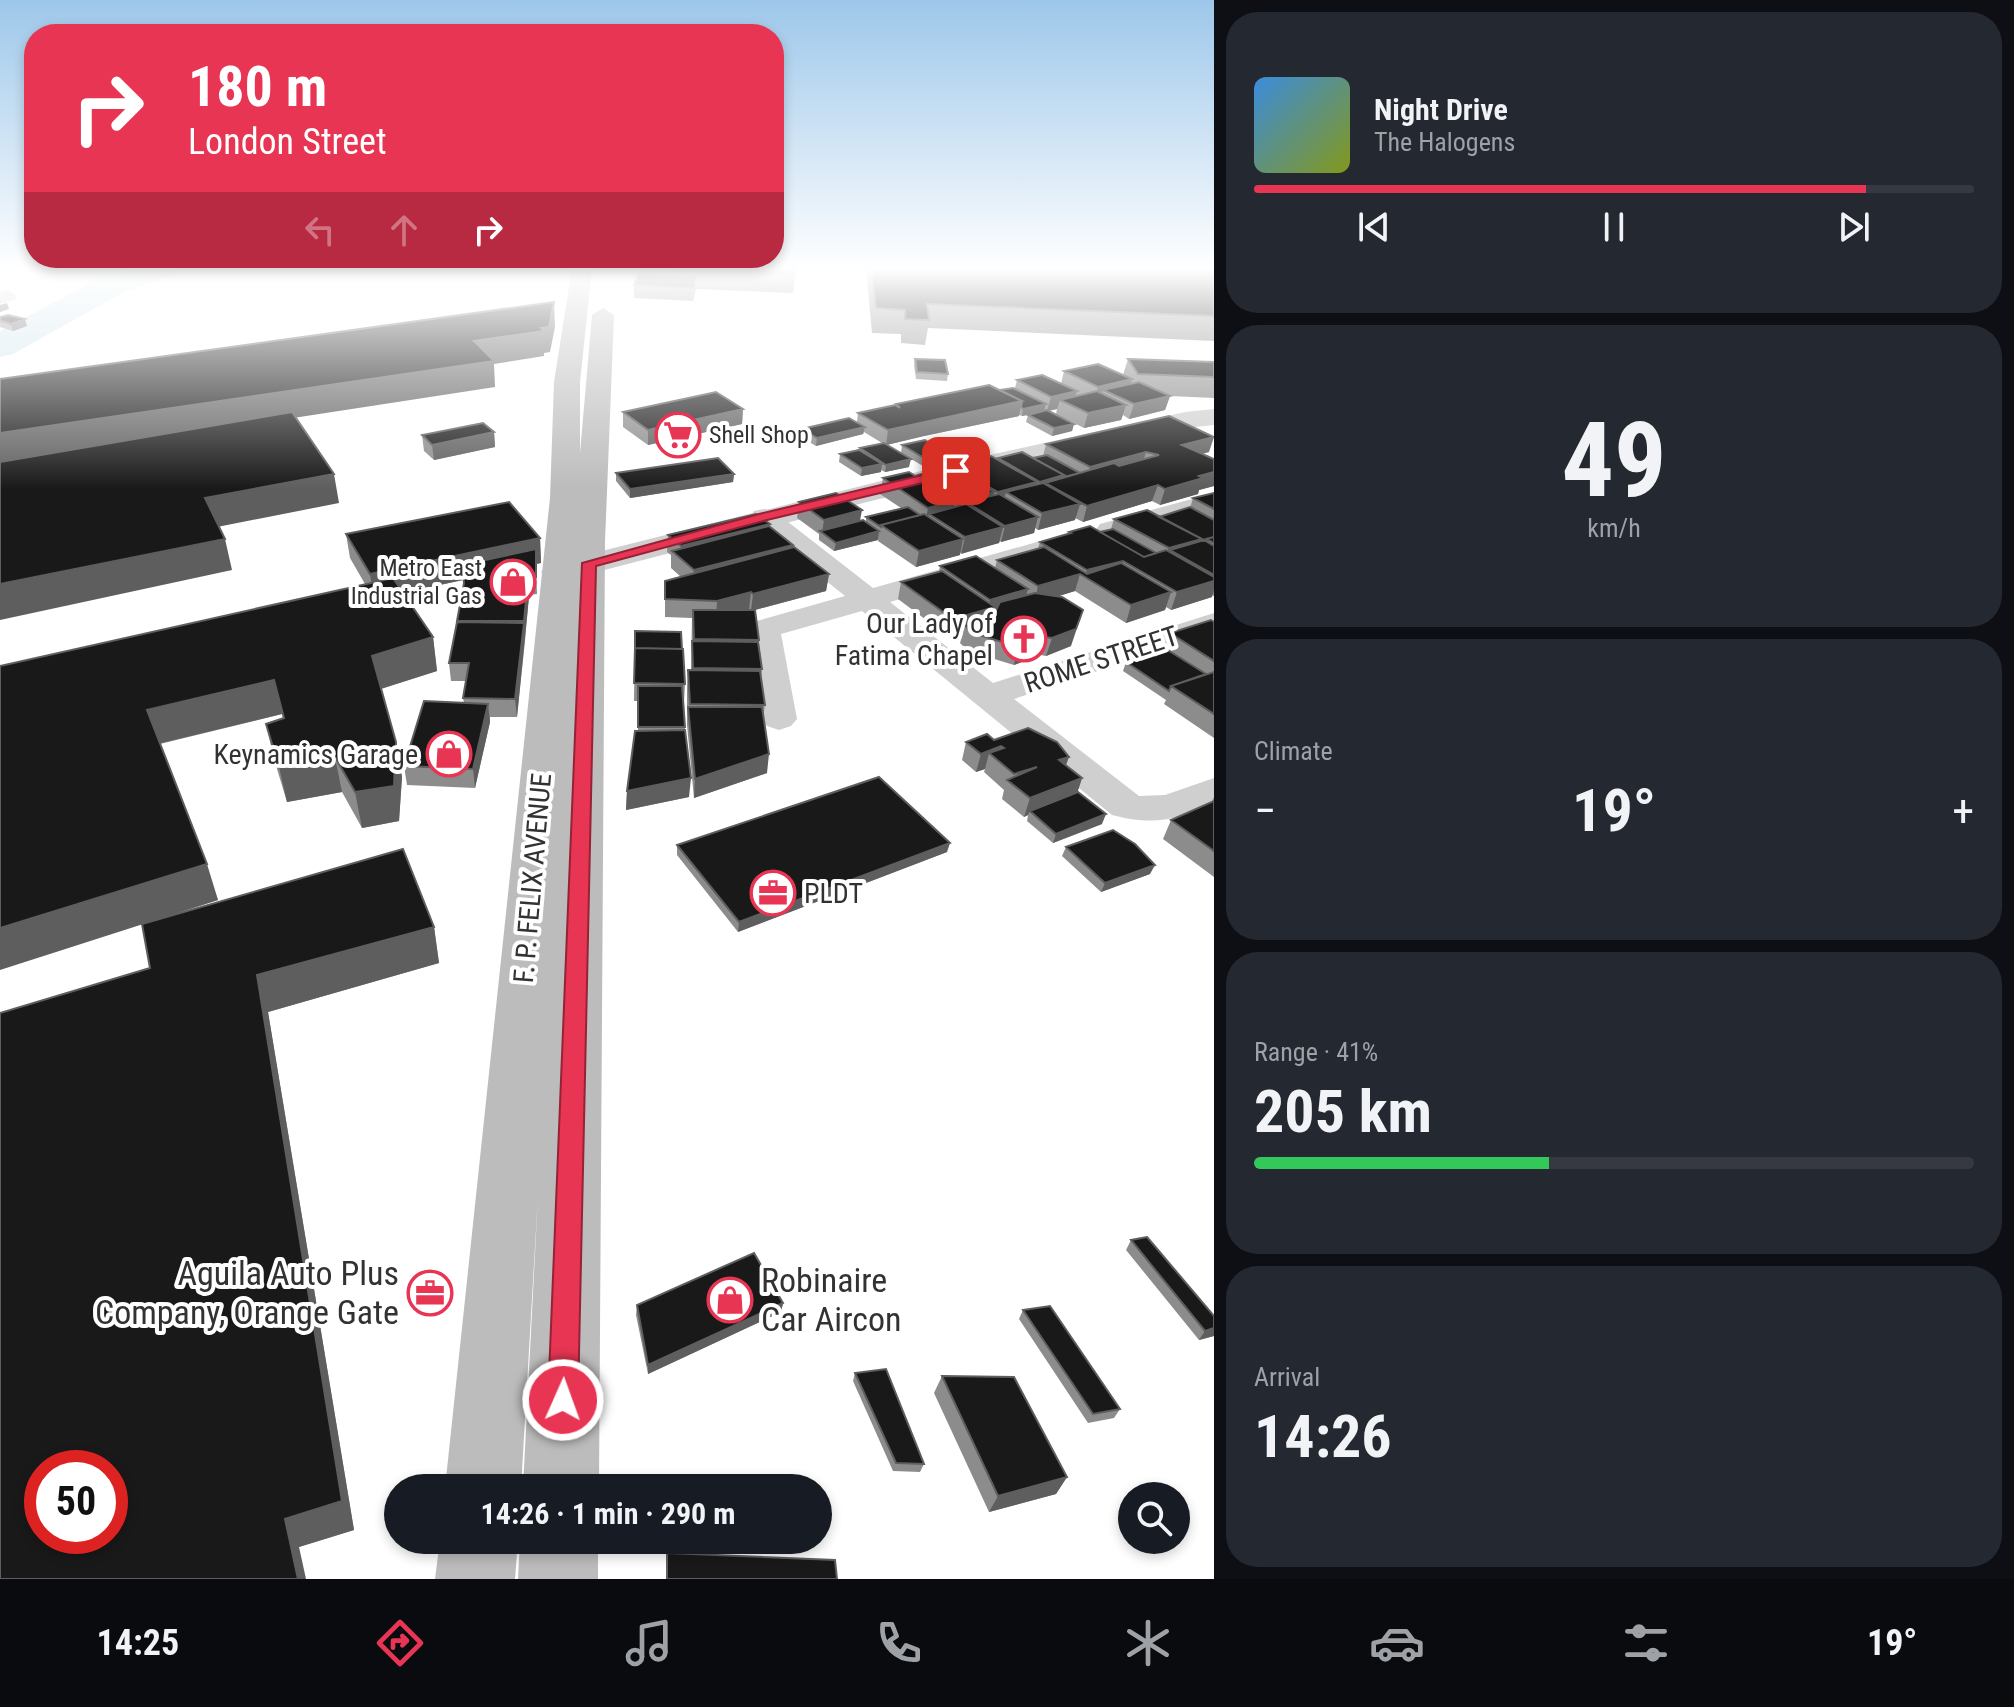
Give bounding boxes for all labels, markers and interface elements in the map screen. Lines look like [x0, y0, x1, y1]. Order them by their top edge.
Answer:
text: 180 m [188, 54, 327, 120]
icon: right [56, 56, 160, 160]
text: Night Drive [1374, 92, 1508, 127]
text: London Street [188, 121, 387, 163]
text: The Halogens [1374, 127, 1515, 157]
icon: previous [1352, 205, 1396, 249]
icon: pause [1592, 205, 1636, 249]
icon: next [1832, 205, 1876, 249]
icon: left [298, 208, 342, 252]
icon: ahead [382, 208, 426, 252]
icon: right [466, 208, 510, 252]
text: 49 [1561, 400, 1667, 521]
supermarket icon: Shell Shop [654, 411, 702, 459]
place label: Shell Shop [709, 421, 809, 449]
pin [922, 437, 990, 505]
icon: arrive [934, 449, 978, 493]
text: km/h [1587, 513, 1641, 543]
place label: Metro East Industrial Gas [351, 554, 482, 610]
shop icon: Metro East Industrial Gas [489, 558, 537, 606]
place label: Our Lady of Fatima Chapel [835, 607, 993, 672]
church icon: Our Lady of Fatima Chapel [1000, 615, 1048, 663]
street label: ROME STREET [1020, 619, 1182, 700]
shop icon: Keynamics Garage [425, 730, 473, 778]
text: Climate [1254, 736, 1333, 766]
place label: Keynamics Garage [214, 738, 418, 771]
street label: F. P. FELIX AVENUE [507, 772, 558, 984]
text: 19° [1572, 775, 1656, 846]
text: − [1254, 785, 1276, 837]
text: + [1952, 785, 1974, 837]
office icon: PLDT [749, 869, 797, 917]
place label: PLDT [804, 877, 863, 910]
text: Range · 41% [1254, 1037, 1378, 1067]
text: 205 km [1254, 1076, 1432, 1147]
place label: Aguila Auto Plus Company, Orange Gate [95, 1253, 399, 1332]
place label: Robinaire Car Aircon [761, 1260, 901, 1339]
office icon: Aguila Auto Plus Company, Orange Gate [406, 1269, 454, 1317]
shop icon: Robinaire Car Aircon [706, 1276, 754, 1324]
position arrow [521, 1358, 605, 1442]
text: Arrival [1254, 1362, 1320, 1392]
text: 14:26 [1254, 1401, 1392, 1472]
speed limit sign: 50 [24, 1450, 128, 1554]
map controls [1118, 1482, 1190, 1554]
button: search [1118, 1482, 1190, 1554]
text: 14:26 · 1 min · 290 m [481, 1496, 735, 1531]
icon: directions [372, 1615, 428, 1671]
icon: music [621, 1615, 677, 1671]
icon: phone [871, 1615, 927, 1671]
icon: climate [1120, 1615, 1176, 1671]
icon: car [1369, 1615, 1425, 1671]
icon: filters [1618, 1615, 1674, 1671]
text: 14:25 [97, 1622, 179, 1664]
text: 19° [1867, 1622, 1917, 1664]

